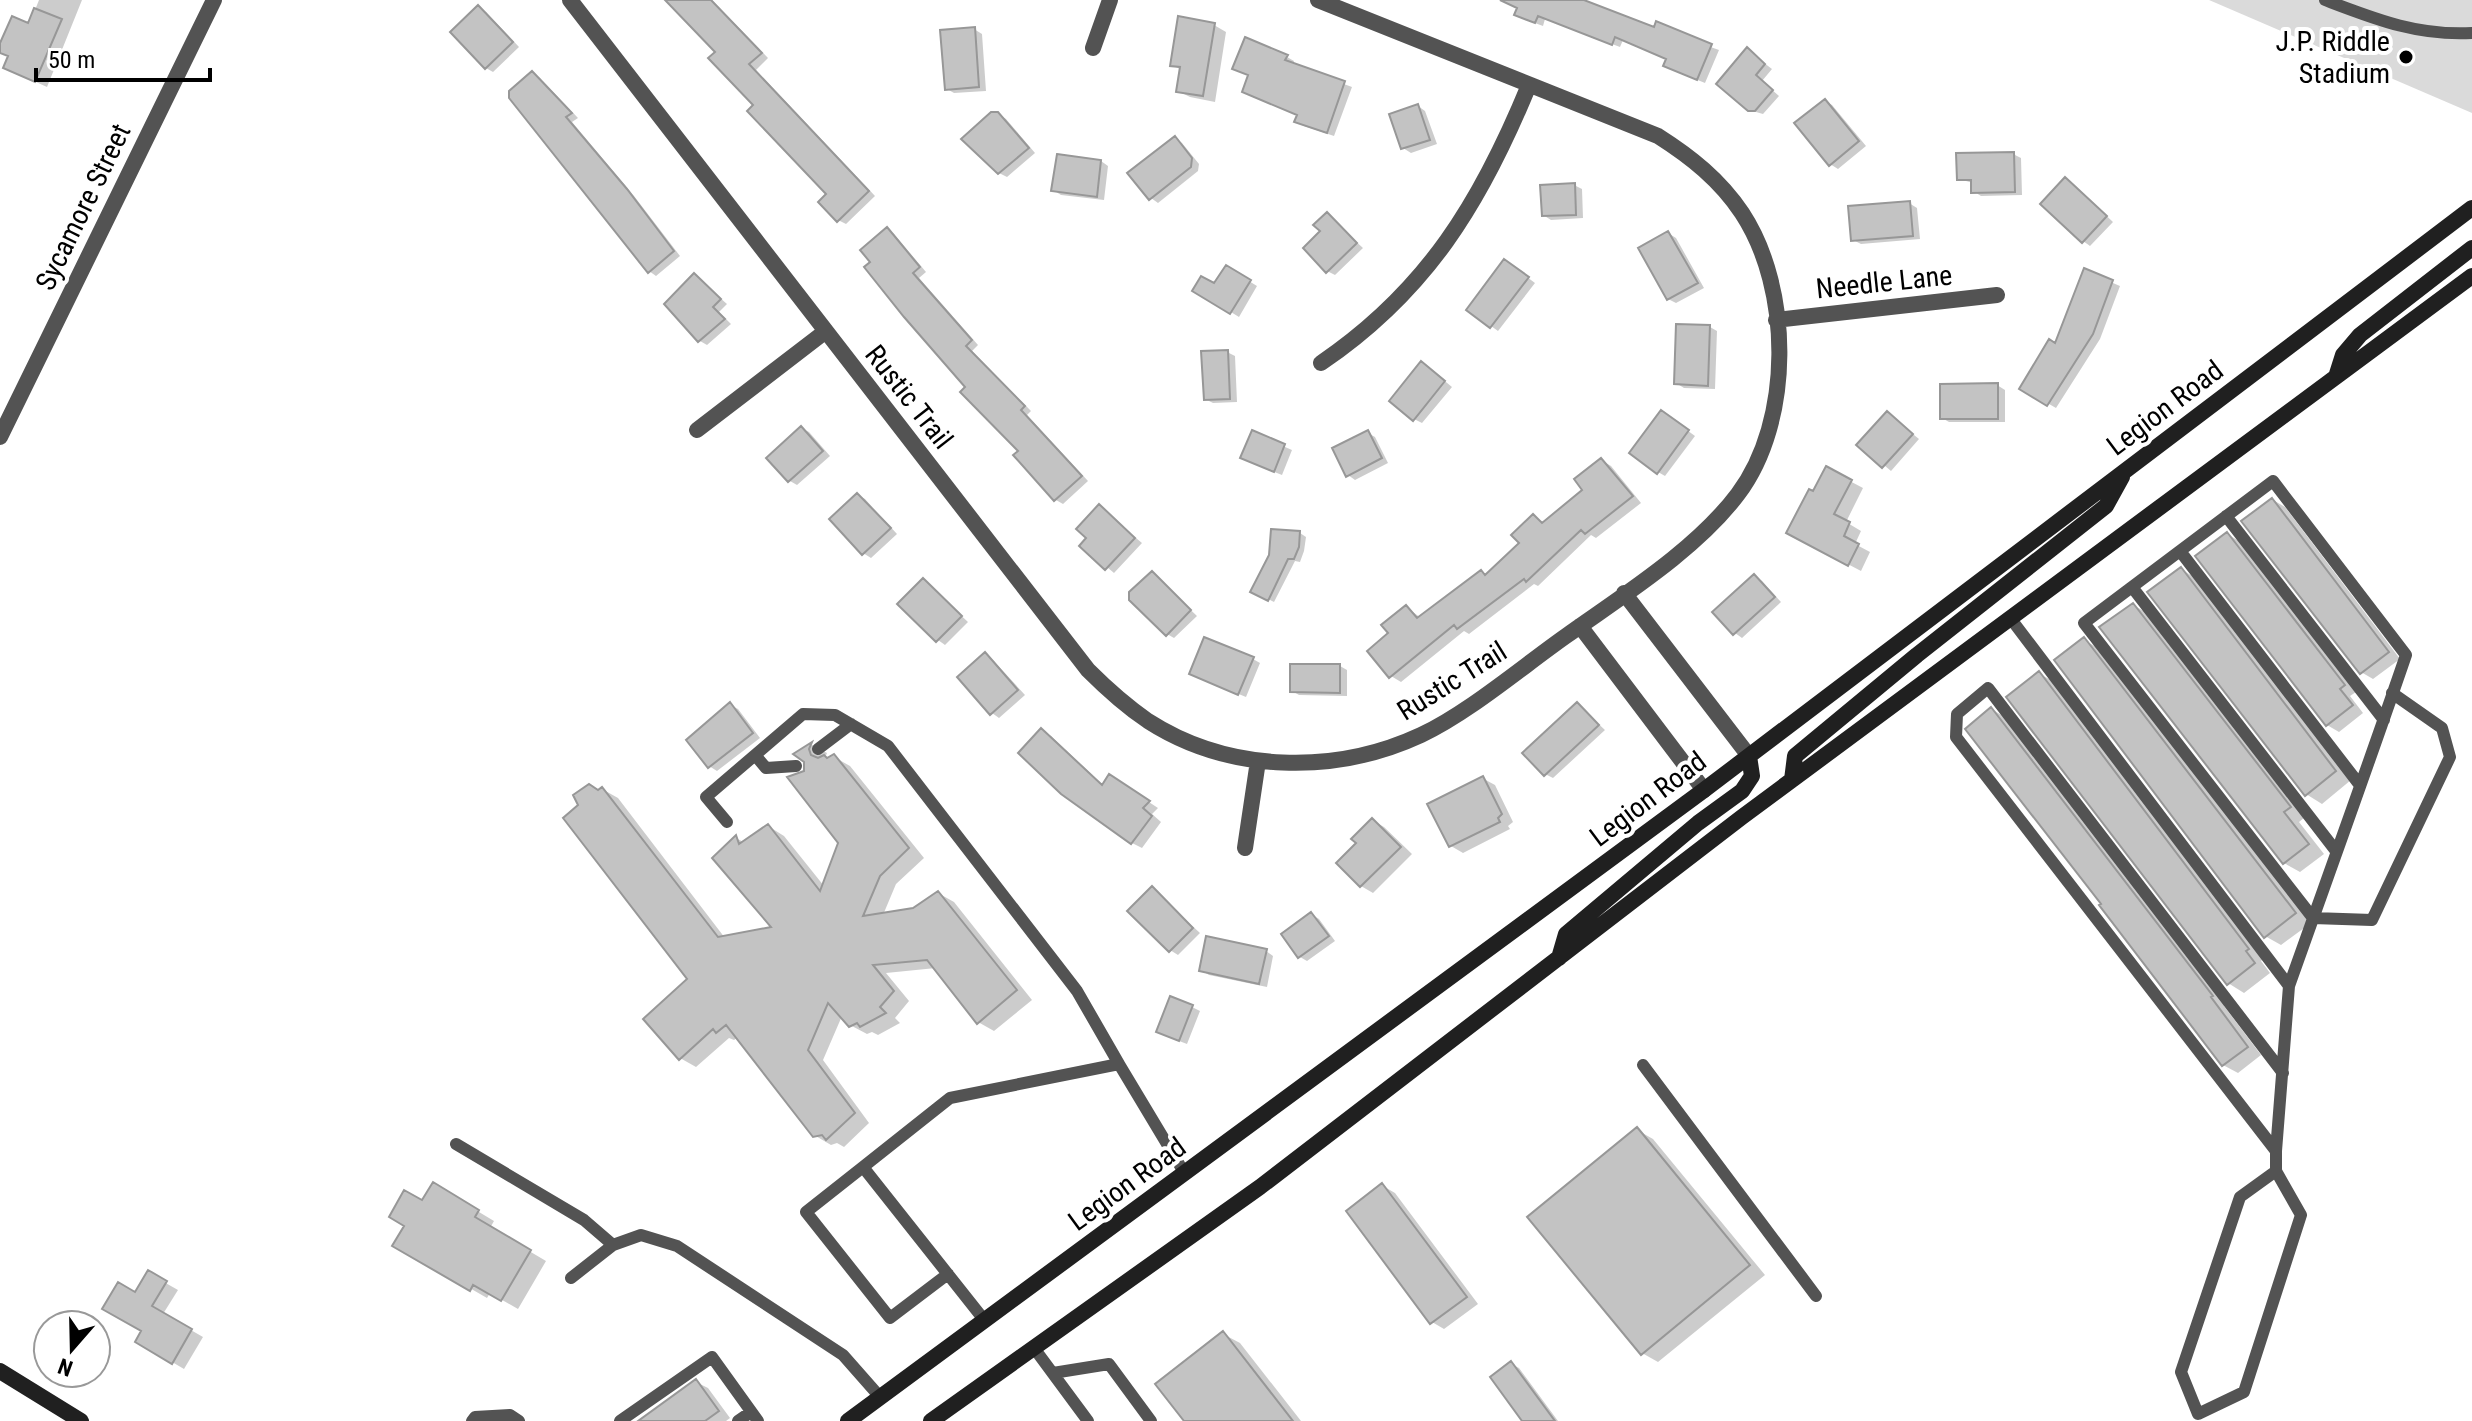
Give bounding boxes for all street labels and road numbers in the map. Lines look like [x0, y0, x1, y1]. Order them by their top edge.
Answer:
street label: Sycamore Street [29, 118, 137, 296]
street label: Needle Lane [1814, 258, 1954, 306]
street label: Rustic Trail [858, 339, 960, 455]
street label: Legion Road [2100, 354, 2230, 462]
street label: Rustic Trail [1391, 635, 1513, 727]
street label: Legion Road [1583, 745, 1713, 853]
street label: Legion Road [1062, 1130, 1192, 1238]

